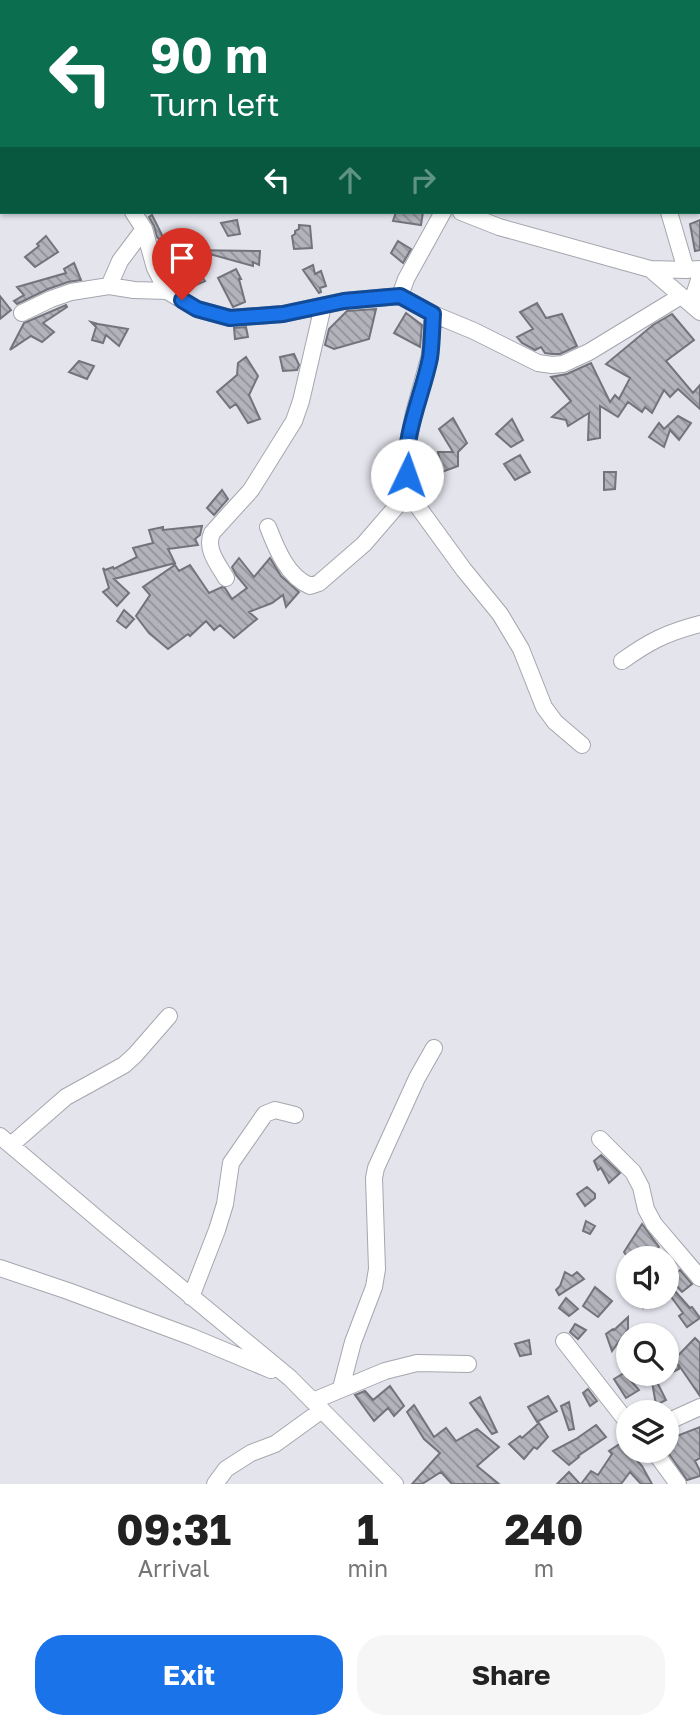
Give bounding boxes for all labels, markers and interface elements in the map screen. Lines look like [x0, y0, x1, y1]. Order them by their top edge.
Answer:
text: 90 m [150, 25, 268, 84]
icon: left [35, 28, 126, 119]
text: Turn left [150, 85, 279, 123]
icon: left [258, 161, 296, 199]
icon: ahead [331, 161, 369, 199]
icon: right [404, 161, 442, 199]
pin [152, 228, 212, 300]
icon: arrive [163, 239, 201, 277]
position arrow [370, 438, 444, 512]
map controls [616, 1246, 679, 1463]
button: sound [616, 1246, 679, 1309]
button: search [616, 1323, 679, 1386]
button: layers [616, 1400, 679, 1463]
text: 09:31 [116, 1504, 231, 1554]
text: 1 [357, 1504, 379, 1554]
text: 240 [504, 1504, 584, 1554]
text: Arrival [138, 1554, 210, 1582]
text: min [347, 1554, 388, 1582]
text: m [534, 1554, 554, 1582]
button: Exit [35, 1635, 343, 1715]
button: Share [357, 1635, 665, 1715]

